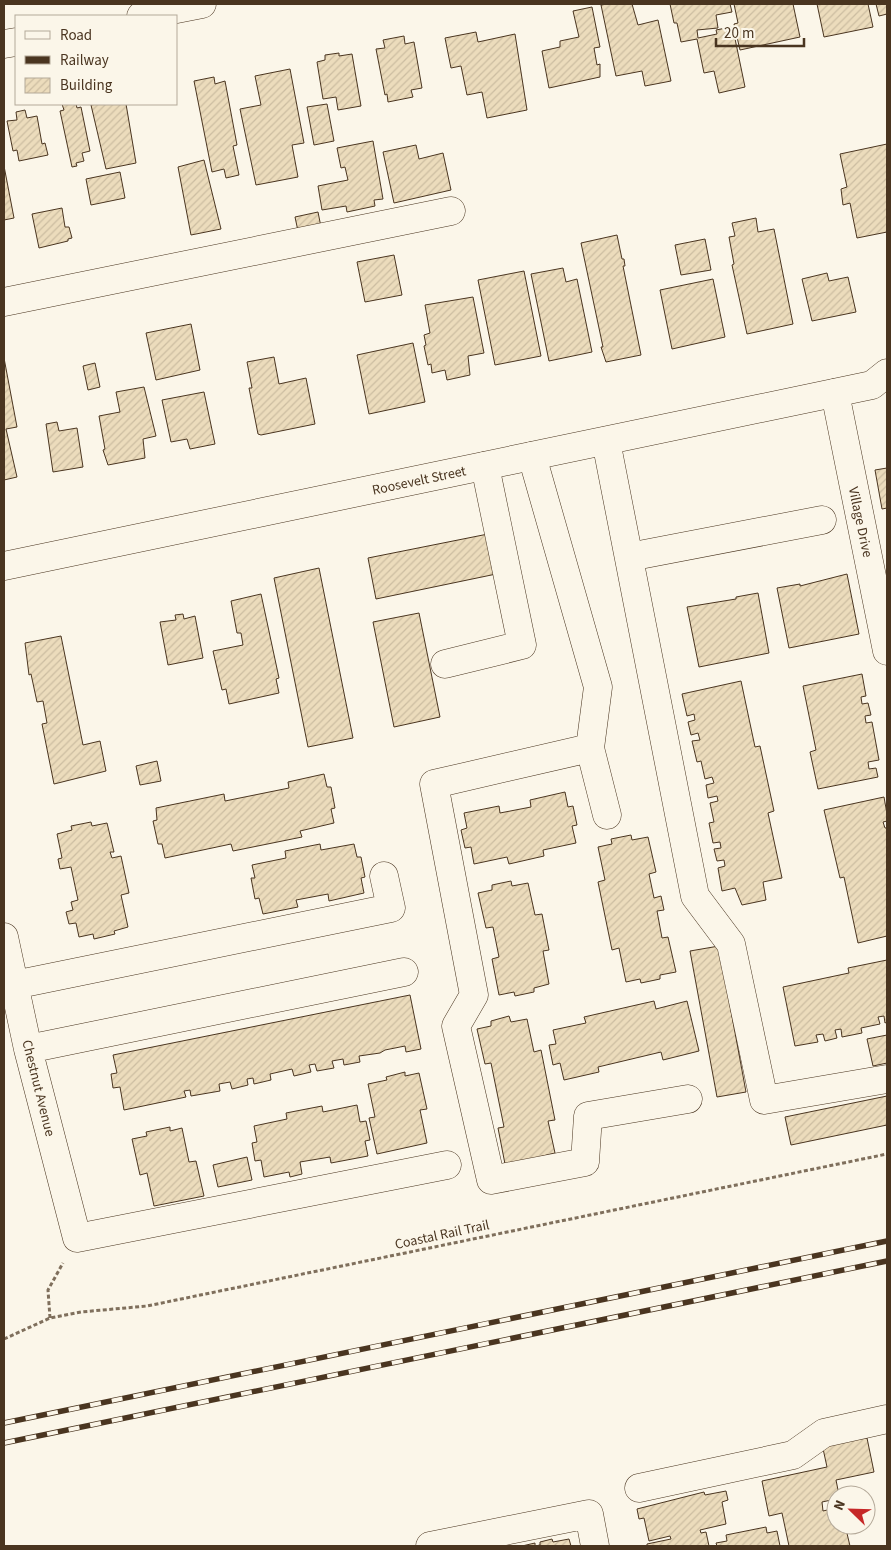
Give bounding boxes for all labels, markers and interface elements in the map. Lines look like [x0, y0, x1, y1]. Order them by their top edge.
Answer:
legend [15, 15, 178, 105]
scale bar [716, 15, 804, 47]
text: 20 m [724, 23, 754, 44]
text: Road [60, 25, 92, 46]
text: Railway [60, 50, 109, 71]
text: Building [60, 75, 113, 96]
street label: Roosevelt Street [370, 461, 468, 501]
street label: Village Drive [843, 485, 877, 559]
street label: Chestnut Avenue [16, 1038, 60, 1139]
street label: Coastal Rail Trail [393, 1215, 492, 1255]
north arrow [826, 1485, 876, 1535]
text: N [829, 1497, 851, 1514]

